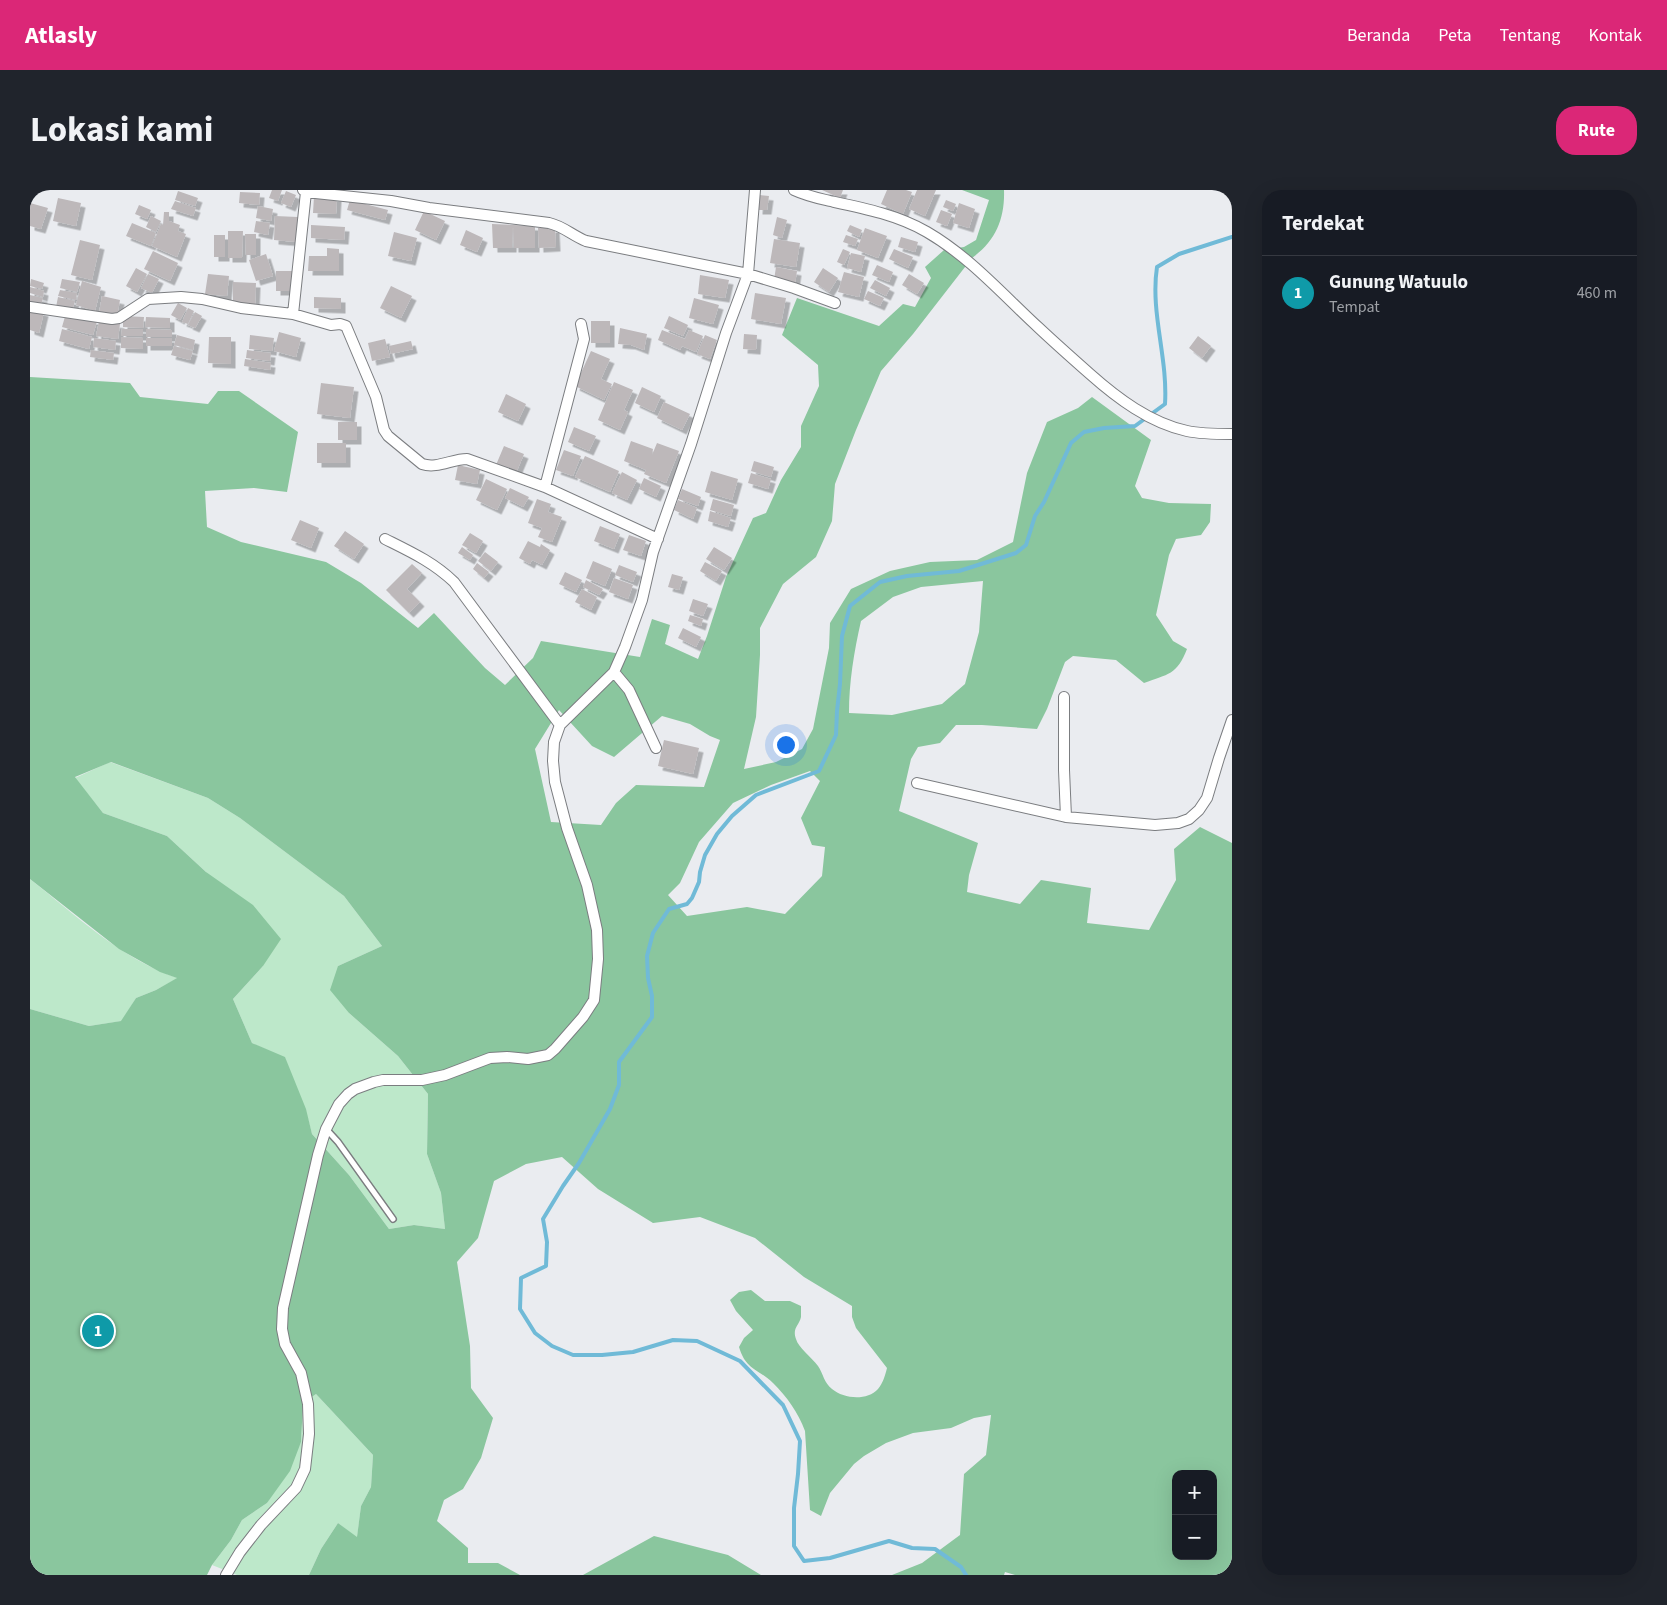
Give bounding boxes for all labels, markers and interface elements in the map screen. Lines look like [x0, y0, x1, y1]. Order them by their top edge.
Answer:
text: Atlasly [25, 18, 97, 53]
text: Beranda [1347, 23, 1410, 48]
text: Peta [1438, 23, 1471, 48]
text: Tentang [1499, 23, 1560, 48]
text: Kontak [1588, 23, 1642, 48]
text: Lokasi kami [30, 105, 213, 155]
button: Rute [1556, 106, 1637, 155]
text: Terdekat [1282, 208, 1364, 238]
text: Gunung Watuulo [1329, 269, 1468, 296]
text: 1 [1294, 282, 1302, 304]
text: 460 m [1577, 282, 1617, 304]
text: Tempat [1329, 296, 1380, 318]
your location [773, 732, 799, 758]
pin: 1 [82, 1312, 114, 1350]
map controls [1172, 1470, 1217, 1560]
button: + [1172, 1470, 1217, 1515]
button: − [1172, 1515, 1217, 1560]

